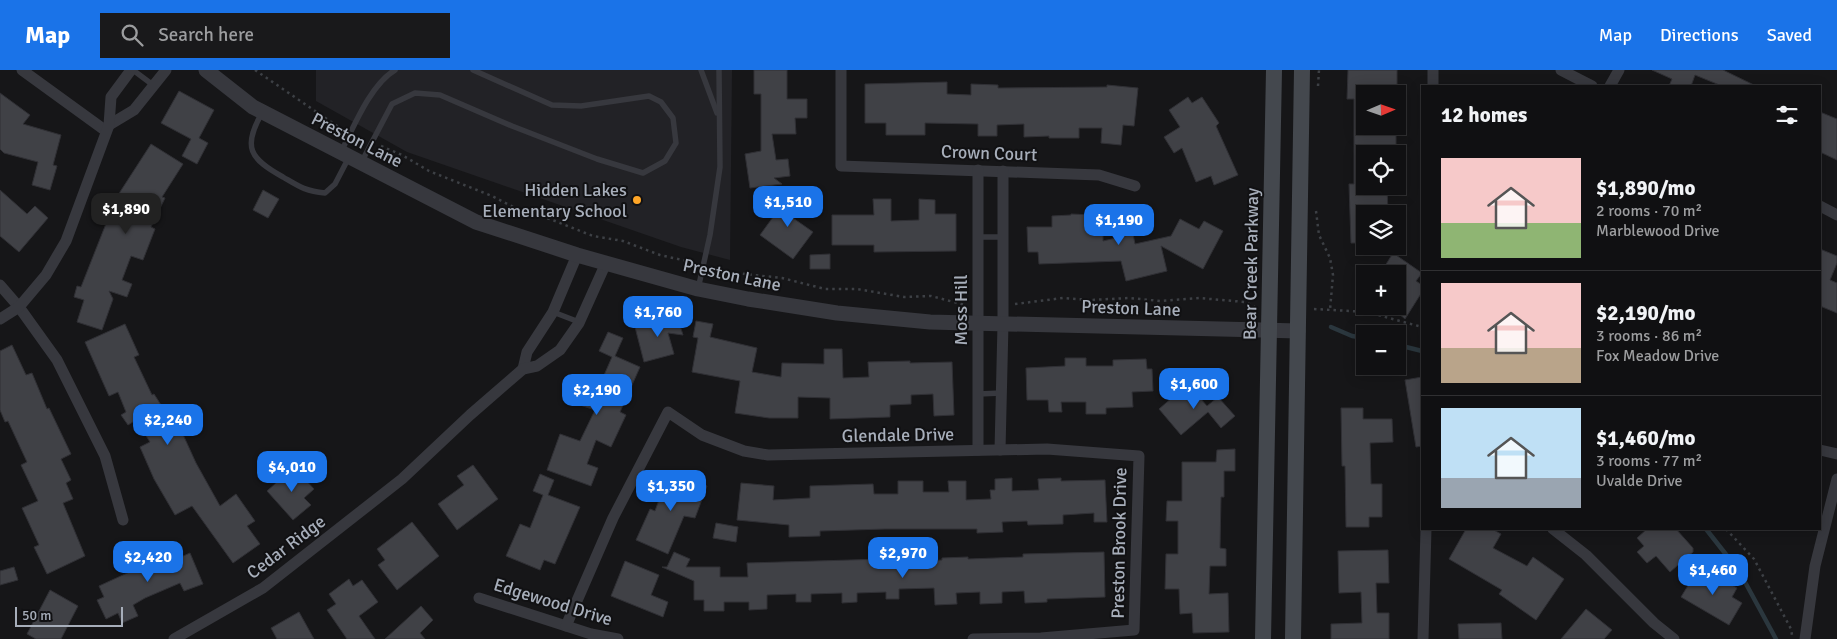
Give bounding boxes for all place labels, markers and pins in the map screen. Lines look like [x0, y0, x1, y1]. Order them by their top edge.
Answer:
place label: Hidden Lakes Elementary School [482, 179, 627, 222]
pin: $1,510 [747, 186, 829, 228]
pin: $1,890 [85, 192, 167, 235]
marker: Hidden Lakes Elementary School [631, 194, 643, 206]
pin: $1,190 [1078, 204, 1160, 246]
pin: $1,760 [617, 296, 699, 338]
pin: $1,600 [1153, 368, 1235, 410]
pin: $2,190 [556, 374, 638, 416]
pin: $2,240 [127, 404, 209, 446]
pin: $4,010 [251, 450, 333, 493]
pin: $1,350 [630, 470, 712, 512]
pin: $2,970 [862, 536, 944, 579]
pin: $2,420 [107, 540, 189, 583]
pin: $1,460 [1672, 554, 1754, 596]

